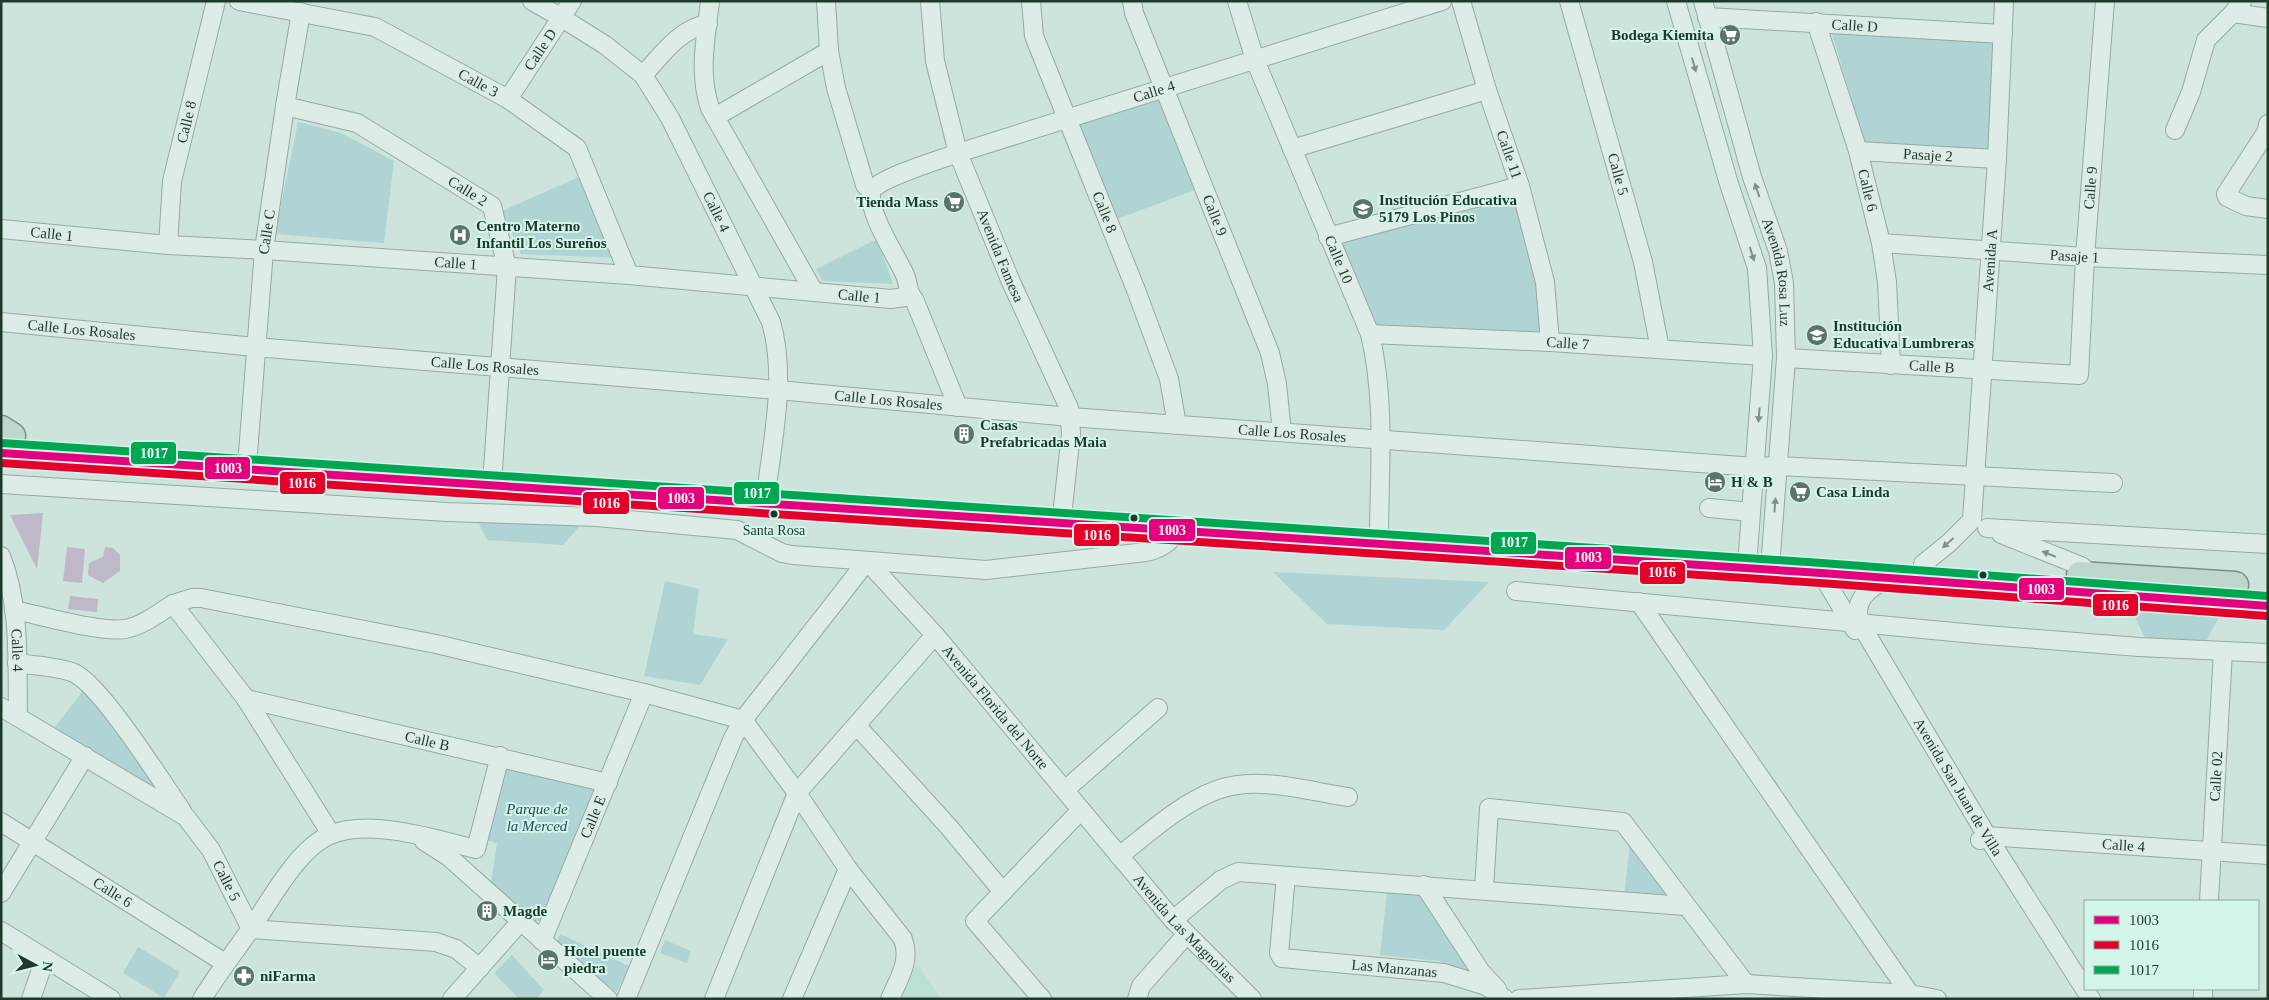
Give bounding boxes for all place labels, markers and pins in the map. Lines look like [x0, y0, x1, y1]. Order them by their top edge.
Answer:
supermarket icon: Bodega Kiemita [1718, 23, 1742, 47]
place label: Bodega Kiemita [1611, 27, 1714, 43]
supermarket icon: Tienda Mass [942, 190, 966, 214]
place label: Institución Educativa 5179 Los Pinos [1379, 192, 1517, 225]
place label: Tienda Mass [856, 194, 938, 210]
school or university icon: Institución Educativa 5179 Los Pinos [1351, 197, 1375, 221]
place label: Centro Materno Infantil Los Sureños [476, 218, 607, 251]
hospital icon: Centro Materno Infantil Los Sureños [448, 223, 472, 247]
place label: Institución Educativa Lumbreras [1833, 318, 1974, 351]
school or university icon: Institución Educativa Lumbreras [1805, 323, 1829, 347]
place label: Casas Prefabricadas Maia [980, 417, 1107, 450]
building icon: Casas Prefabricadas Maia [952, 422, 976, 446]
hotel icon: H & B [1703, 470, 1727, 494]
place label: H & B [1731, 474, 1773, 490]
supermarket icon: Casa Linda [1788, 480, 1812, 504]
place label: Casa Linda [1816, 484, 1890, 500]
marker: Santa Rosa [769, 509, 779, 519]
unlabelled marker [1129, 513, 1139, 523]
place label: Santa Rosa [743, 523, 806, 538]
unlabelled marker [1978, 570, 1988, 580]
building icon: Magde [475, 899, 499, 923]
place label: Magde [503, 903, 548, 919]
place label: Hotel puente piedra [564, 943, 646, 976]
hotel icon: Hotel puente piedra [536, 948, 560, 972]
pharmacy icon: niFarma [232, 964, 256, 988]
place label: niFarma [260, 968, 316, 984]

